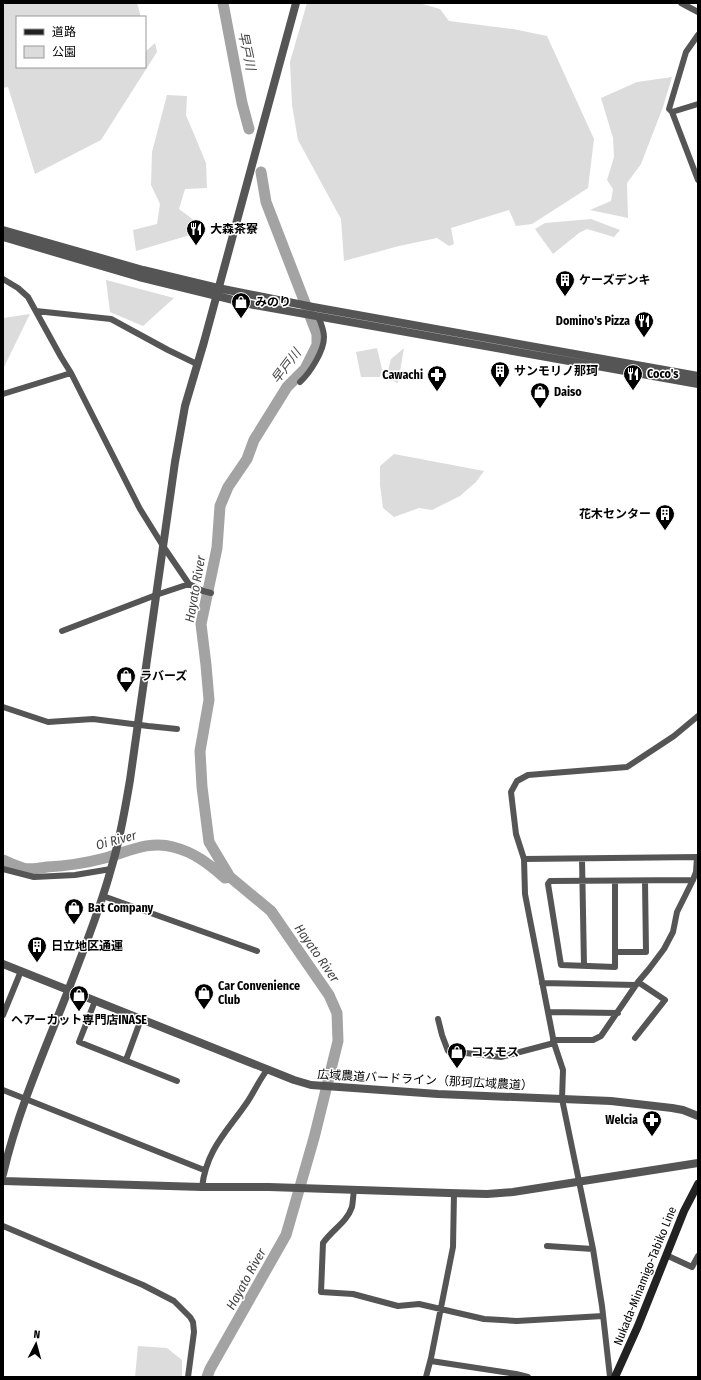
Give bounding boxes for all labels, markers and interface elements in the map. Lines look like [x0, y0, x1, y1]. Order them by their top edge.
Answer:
legend [16, 16, 146, 68]
text: 道路 [52, 25, 76, 39]
water label: 早戸川 [236, 30, 259, 74]
text: 公園 [52, 45, 76, 59]
restaurant icon: 大森茶寮 [185, 218, 207, 246]
place label: 大森茶寮 [210, 222, 258, 236]
building icon: ケーズデンキ [554, 269, 576, 297]
place label: ケーズデンキ [579, 273, 650, 287]
shop icon: みのり [230, 291, 252, 319]
place label: みのり [255, 295, 291, 309]
restaurant icon: Domino's Pizza [633, 310, 655, 338]
place label: Domino's Pizza [556, 314, 630, 328]
water label: 早戸川 [268, 344, 305, 386]
building icon: サンモリノ那珂 [489, 360, 511, 388]
restaurant icon: Coco's [622, 363, 644, 391]
pharmacy icon: Cawachi [426, 364, 448, 392]
place label: サンモリノ那珂 [514, 364, 598, 378]
place label: Coco's [647, 367, 679, 381]
place label: Cawachi [382, 368, 423, 382]
shop icon: Daiso [529, 381, 551, 409]
place label: Daiso [554, 385, 582, 399]
building icon: 花木センター [654, 503, 676, 531]
place label: 花木センター [579, 507, 651, 521]
water label: Hayato River [182, 554, 208, 624]
shop icon: ラバーズ [115, 665, 137, 693]
place label: ラバーズ [140, 669, 187, 683]
water label: Oi River [94, 827, 138, 853]
shop icon: Bat Company [63, 897, 85, 925]
place label: Bat Company [88, 901, 154, 915]
water label: Hayato River [291, 921, 343, 985]
building icon: 日立地区通運 [26, 935, 48, 963]
place label: 日立地区通運 [51, 939, 123, 953]
place label: Car Convenience Club [218, 979, 300, 1007]
shop icon: Car Convenience Club [193, 982, 215, 1010]
shop icon: ヘアーカット専門店INASE [68, 984, 90, 1012]
place label: ヘアーカット専門店INASE [11, 1013, 147, 1027]
shop icon: コスモス [446, 1041, 468, 1069]
place label: コスモス [471, 1045, 519, 1059]
street label: 広域農道バードライン（那珂広域農道） [317, 1067, 533, 1093]
pharmacy icon: Welcia [641, 1109, 663, 1137]
place label: Welcia [605, 1113, 638, 1127]
street label: Nukada-Minamigo-Tabiko Line [611, 1204, 679, 1347]
water label: Hayato River [223, 1245, 269, 1312]
north arrow [16, 1324, 56, 1364]
text: N [33, 1328, 41, 1341]

